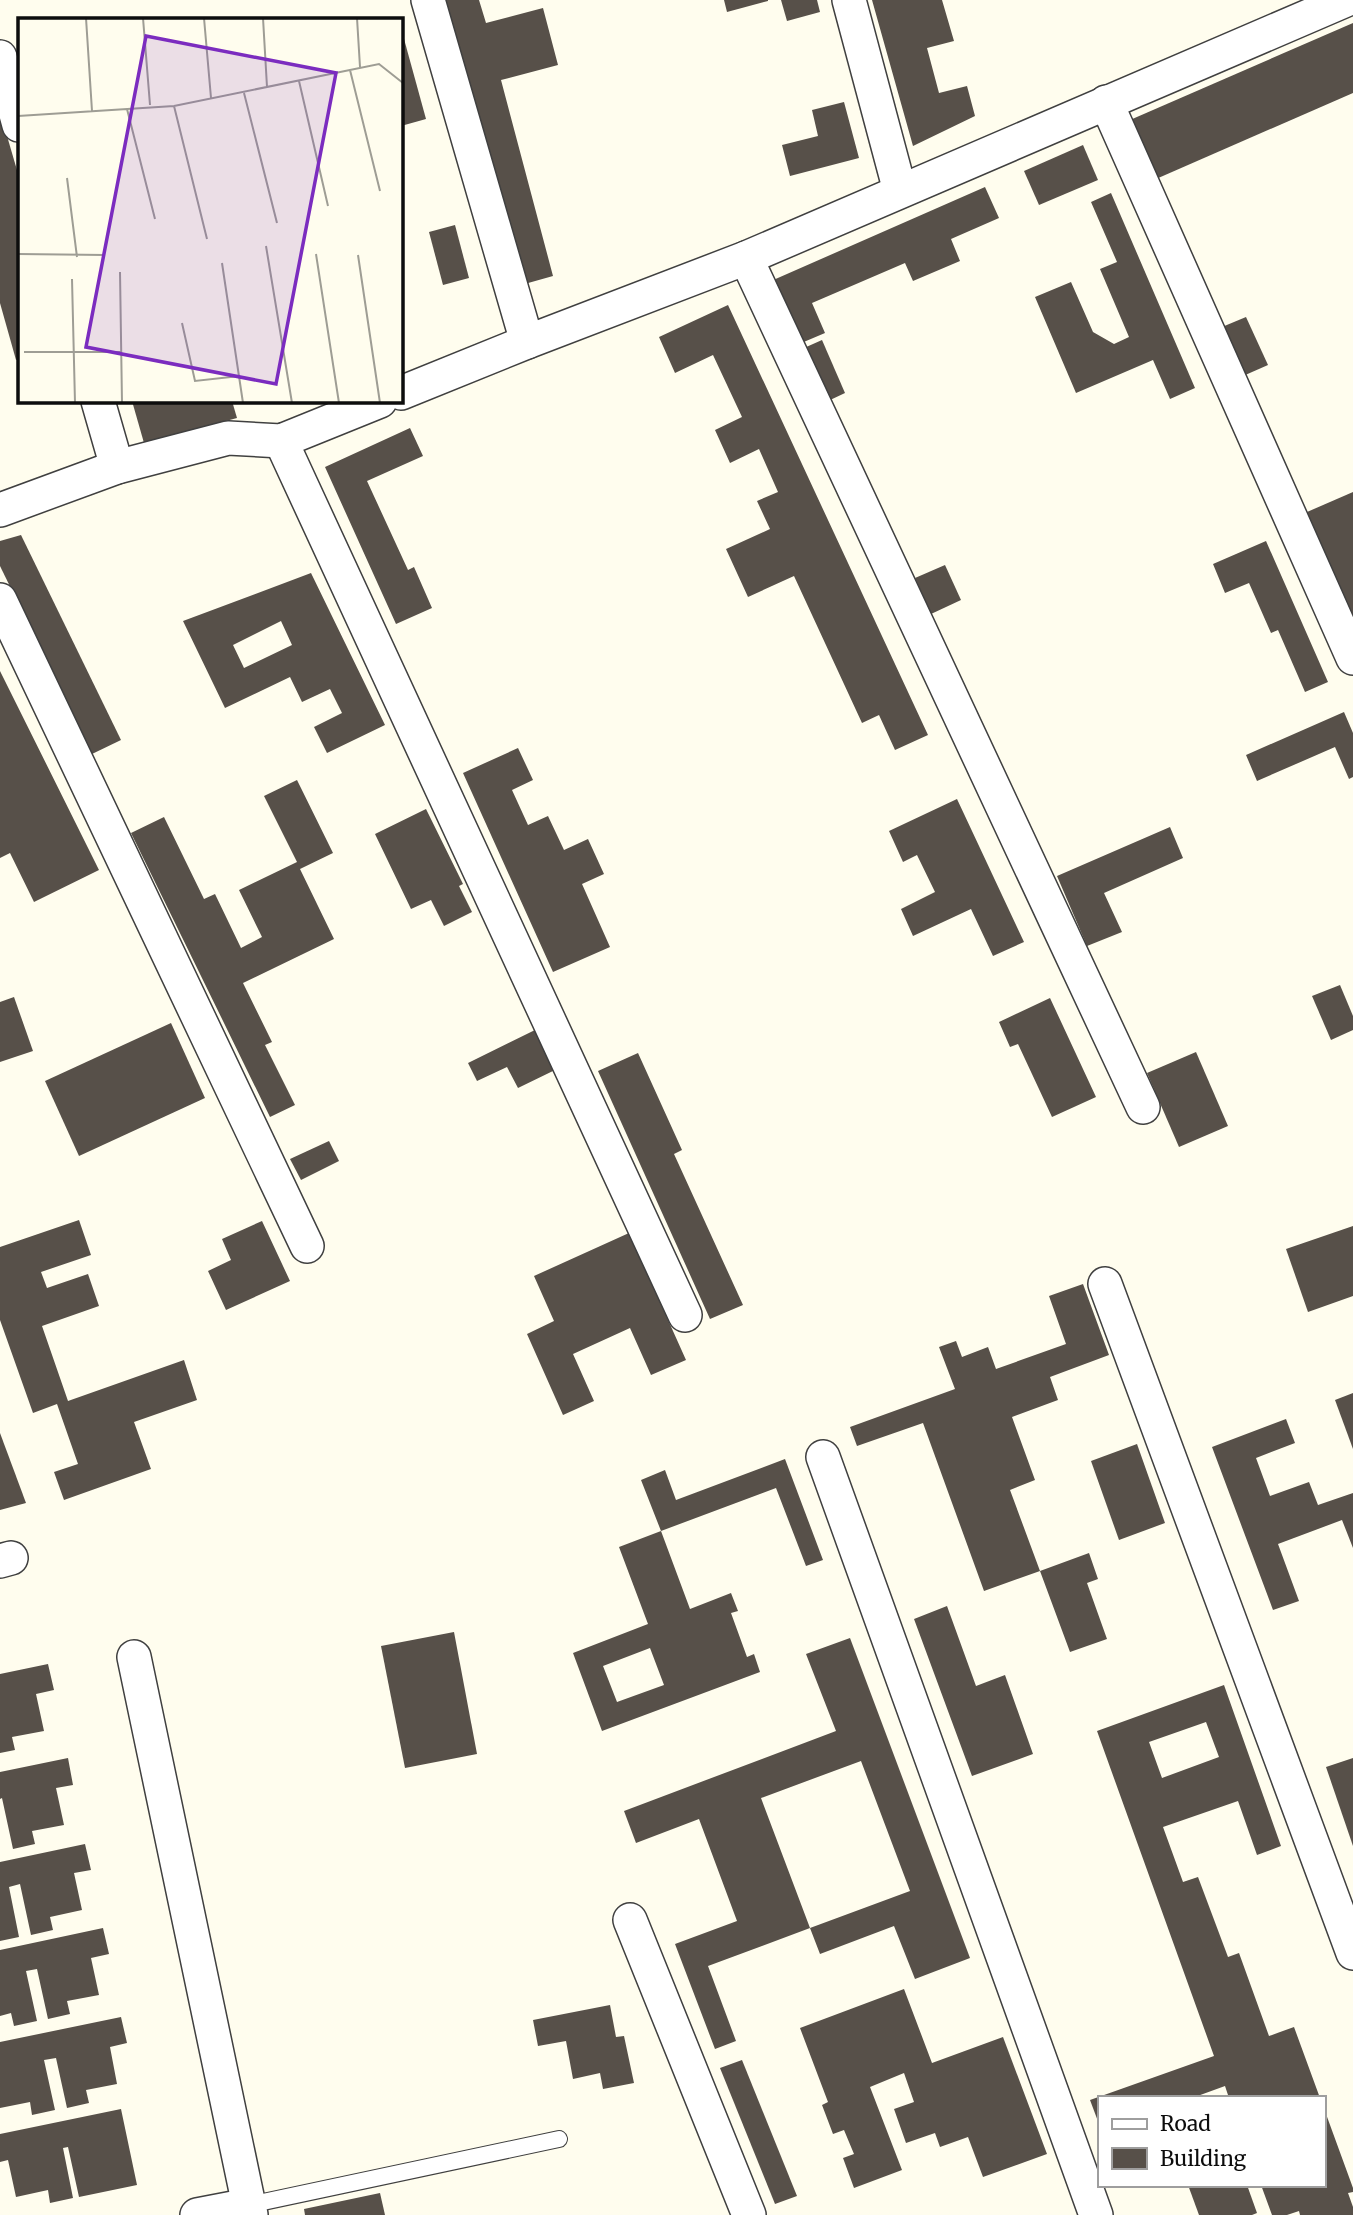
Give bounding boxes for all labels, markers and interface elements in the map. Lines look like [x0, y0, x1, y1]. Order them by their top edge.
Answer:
inset map [18, 18, 402, 402]
legend [1098, 2096, 1325, 2187]
text: Road [1160, 2110, 1211, 2137]
text: Building [1160, 2145, 1247, 2172]

